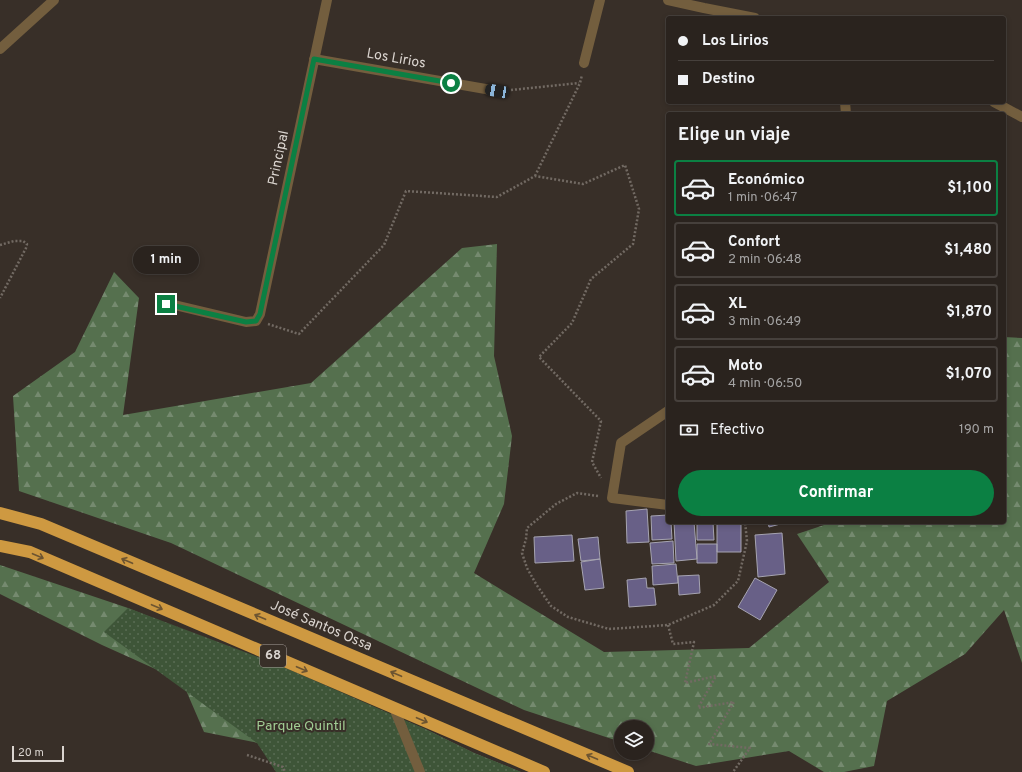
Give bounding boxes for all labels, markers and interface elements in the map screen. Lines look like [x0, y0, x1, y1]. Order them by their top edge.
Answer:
text: Los Lirios [702, 32, 769, 51]
street label: Los Lirios [365, 45, 427, 73]
text: Destino [702, 70, 755, 89]
route start [442, 74, 460, 92]
car [484, 83, 510, 99]
text: Elige un viaje [678, 124, 790, 147]
street label: Principal [265, 129, 293, 187]
icon: car [680, 170, 716, 206]
text: Económico [728, 171, 805, 190]
text: $1,100 [947, 179, 992, 198]
text: 1 min · 06:47 [728, 190, 797, 206]
icon: car [680, 232, 716, 268]
text: Confort [728, 233, 780, 252]
text: $1,480 [944, 241, 992, 260]
callout: 1 min [133, 246, 199, 274]
text: 1 min [150, 252, 182, 268]
text: 2 min · 06:48 [728, 252, 802, 268]
icon: car [680, 294, 716, 330]
route end [157, 295, 175, 313]
text: XL [728, 295, 746, 314]
text: $1,870 [946, 303, 992, 322]
text: 3 min · 06:49 [728, 314, 801, 330]
icon: car [680, 356, 716, 392]
text: Moto [728, 357, 763, 376]
text: $1,070 [946, 365, 992, 384]
text: 4 min · 06:50 [728, 376, 802, 392]
icon: cash [678, 419, 700, 441]
text: Efectivo [710, 421, 764, 440]
text: 190 m [959, 422, 994, 438]
button: Confirmar [678, 470, 994, 516]
one-way arrow [31, 552, 43, 560]
one-way arrow [121, 557, 133, 564]
street label: José Santos Ossa [267, 597, 375, 655]
one-way arrow [151, 603, 163, 611]
one-way arrow [254, 612, 266, 620]
road number: 68 [260, 645, 286, 667]
one-way arrow [296, 665, 308, 673]
one-way arrow [390, 670, 402, 677]
one-way arrow [416, 717, 428, 724]
park label: Parque Quintil [256, 718, 346, 735]
map controls [614, 720, 654, 760]
button: layers [614, 720, 654, 760]
scale bar [12, 744, 64, 763]
text: 20 m [18, 746, 44, 760]
one-way arrow [586, 753, 598, 760]

